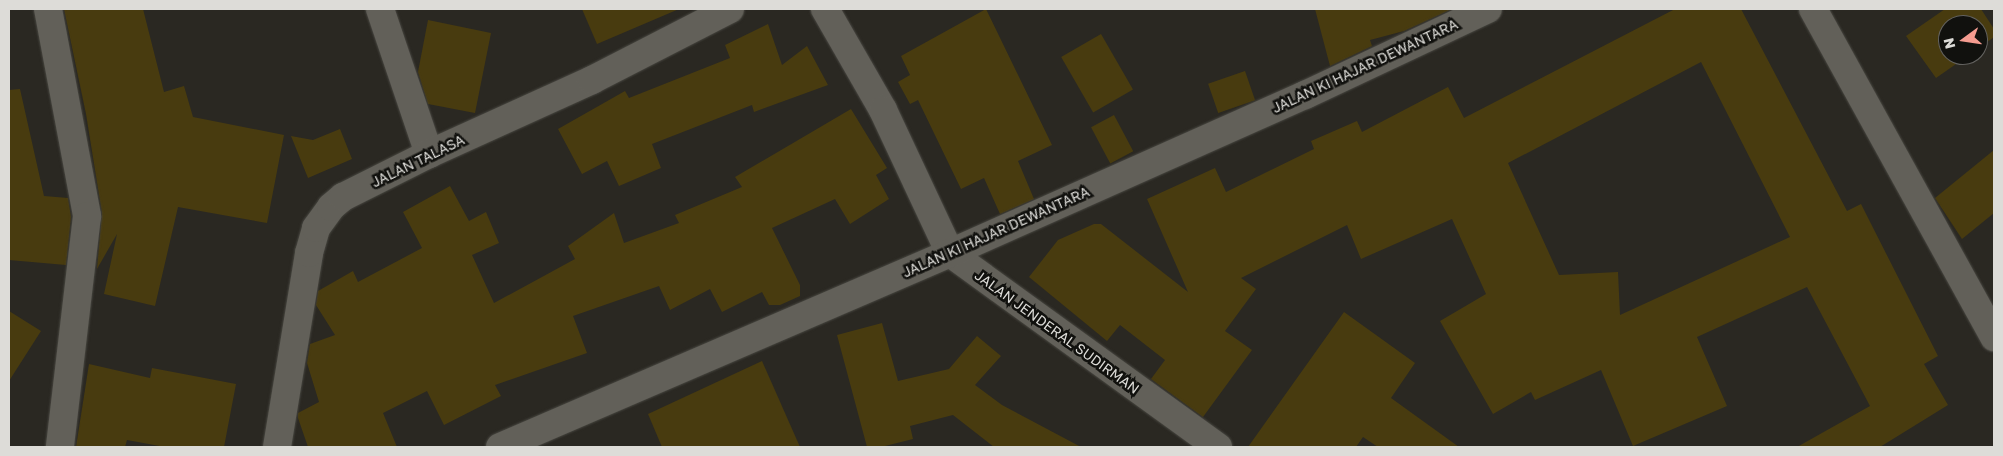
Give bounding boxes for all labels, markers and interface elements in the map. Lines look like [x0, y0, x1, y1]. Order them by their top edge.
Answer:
north arrow [1938, 15, 1988, 65]
street label: JALAN KI HAJAR DEWANTARA [1269, 16, 1461, 116]
text: N [1939, 36, 1958, 51]
street label: JALAN TALASA [369, 131, 467, 191]
street label: JALAN KI HAJAR DEWANTARA [900, 183, 1092, 281]
street label: JALAN JENDERAL SUDIRMAN [971, 267, 1143, 397]

